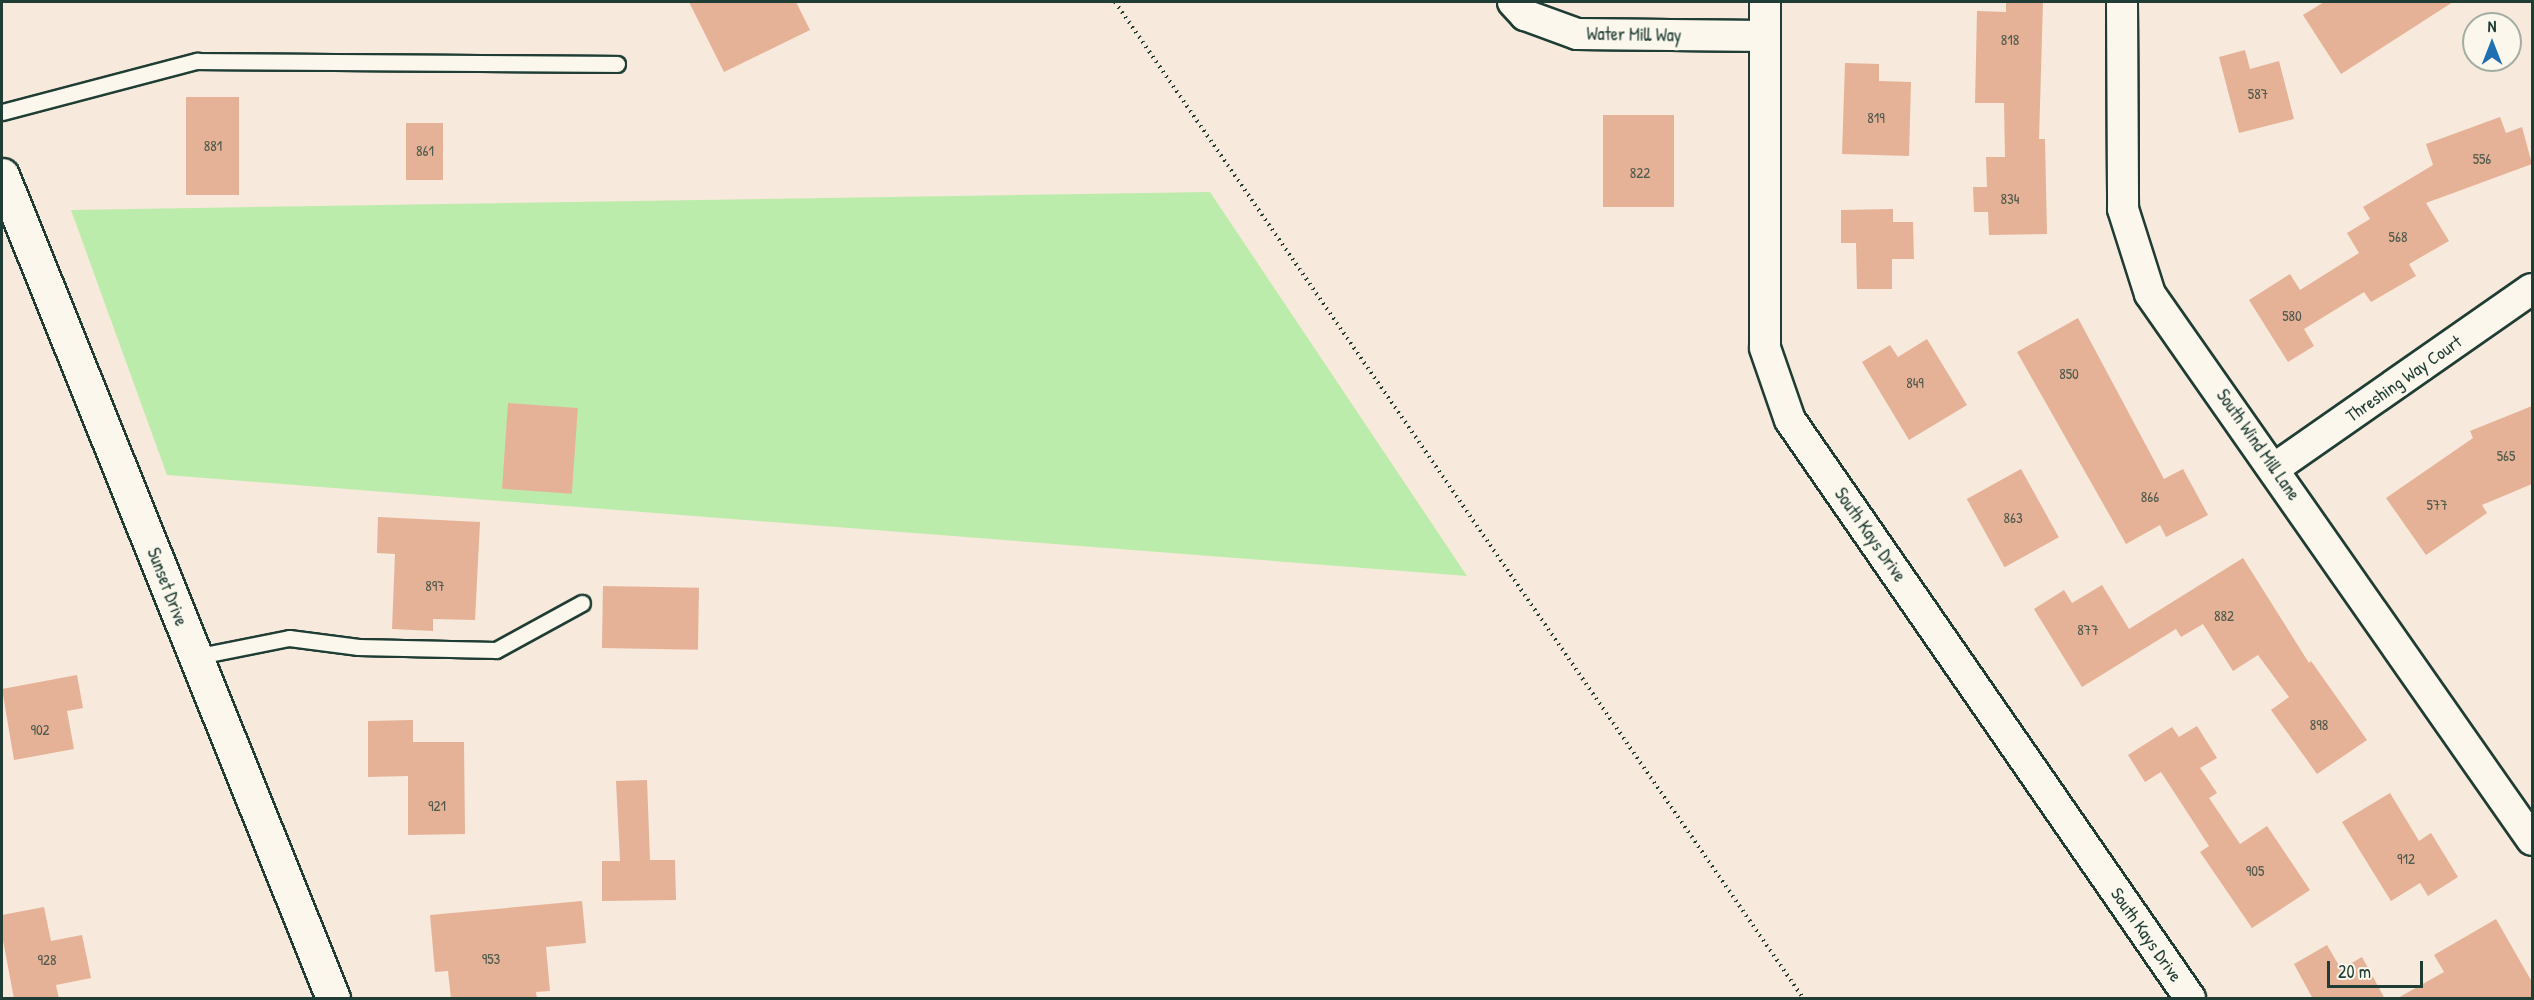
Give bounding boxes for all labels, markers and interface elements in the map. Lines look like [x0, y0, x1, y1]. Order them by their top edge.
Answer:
north arrow [2462, 12, 2522, 72]
text: N [2488, 15, 2496, 37]
street label: Water Mill Way [1586, 23, 1682, 47]
house number: 818 [2001, 31, 2019, 49]
house number: 587 [2248, 85, 2268, 103]
house number: 819 [1867, 109, 1885, 127]
house number: 881 [204, 137, 222, 155]
house number: 861 [416, 142, 434, 160]
house number: 556 [2473, 150, 2491, 168]
house number: 822 [1630, 164, 1650, 182]
house number: 834 [2001, 190, 2019, 208]
house number: 568 [2389, 228, 2407, 246]
house number: 580 [2282, 307, 2302, 325]
street label: Threshing Way Court [2342, 331, 2466, 427]
house number: 850 [2059, 365, 2079, 383]
house number: 849 [1906, 374, 1924, 392]
street label: South Wind Mill Lane [2212, 385, 2304, 505]
house number: 565 [2497, 447, 2515, 465]
street label: South Kays Drive [1830, 484, 1910, 586]
house number: 866 [2141, 488, 2159, 506]
house number: 577 [2426, 496, 2448, 514]
house number: 863 [2003, 509, 2023, 527]
street label: Sunset Drive [142, 545, 192, 629]
house number: 897 [425, 577, 445, 595]
house number: 882 [2214, 607, 2234, 625]
house number: 877 [2077, 621, 2099, 639]
house number: 898 [2310, 716, 2328, 734]
house number: 902 [30, 721, 50, 739]
house number: 921 [428, 797, 446, 815]
house number: 912 [2397, 850, 2415, 868]
house number: 905 [2246, 862, 2264, 880]
street label: South Kays Drive [2106, 884, 2186, 986]
scale bar [2330, 949, 2426, 987]
house number: 953 [482, 950, 500, 968]
house number: 928 [37, 951, 57, 969]
text: 20 m [2338, 959, 2371, 984]

